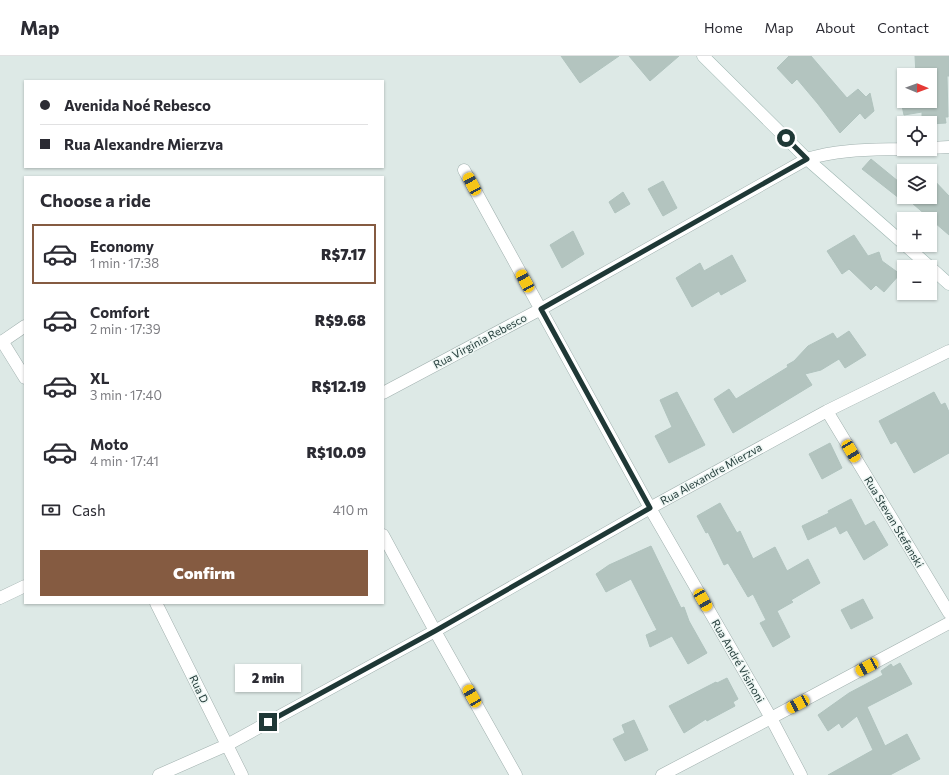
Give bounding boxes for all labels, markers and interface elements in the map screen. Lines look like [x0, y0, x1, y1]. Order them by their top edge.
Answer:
text: Map [20, 16, 59, 39]
text: Home [704, 19, 743, 36]
text: Map [765, 19, 793, 36]
text: About [815, 19, 855, 36]
text: Contact [877, 19, 929, 36]
north arrow [897, 68, 937, 108]
map controls [897, 68, 937, 300]
text: Avenida Noé Rebesco [64, 96, 211, 114]
button: locate [897, 116, 937, 156]
route start [777, 129, 795, 147]
text: Rua Alexandre Mierzva [64, 135, 223, 153]
button: layers [897, 164, 937, 204]
car [461, 171, 483, 197]
text: Choose a ride [40, 189, 151, 211]
button: + [897, 212, 937, 252]
icon: car [42, 236, 78, 272]
text: Economy [90, 237, 154, 255]
text: R$7.17 [321, 245, 366, 263]
text: 1 min · 17:38 [90, 255, 159, 271]
button: − [897, 260, 937, 300]
car [514, 268, 536, 294]
icon: car [42, 302, 78, 338]
text: Comfort [90, 303, 150, 321]
street label: Rua Virginia Rebesco [431, 310, 529, 371]
text: R$9.68 [315, 311, 366, 329]
text: 2 min · 17:39 [90, 321, 161, 337]
icon: car [42, 368, 78, 404]
text: XL [90, 369, 109, 387]
text: R$12.19 [312, 377, 366, 395]
text: 3 min · 17:40 [90, 387, 162, 403]
icon: car [42, 434, 78, 470]
text: Moto [90, 435, 129, 453]
car [840, 438, 862, 464]
street label: Rua Alexandre Mierzva [658, 440, 764, 507]
text: R$10.09 [306, 443, 366, 461]
text: 4 min · 17:41 [90, 453, 159, 469]
street label: Rua Stevan Stefanski [862, 474, 927, 570]
icon: cash [40, 499, 62, 521]
text: Cash [72, 501, 106, 519]
text: 410 m [333, 502, 368, 518]
button: Confirm [40, 550, 368, 596]
car [692, 587, 714, 613]
street label: Rua André Visinoni [709, 617, 768, 705]
car [854, 656, 880, 678]
callout: 2 min [235, 664, 301, 692]
text: 2 min [252, 670, 284, 686]
street label: Rua D [187, 673, 212, 705]
car [461, 683, 483, 709]
car [785, 693, 811, 715]
route end [259, 713, 277, 731]

